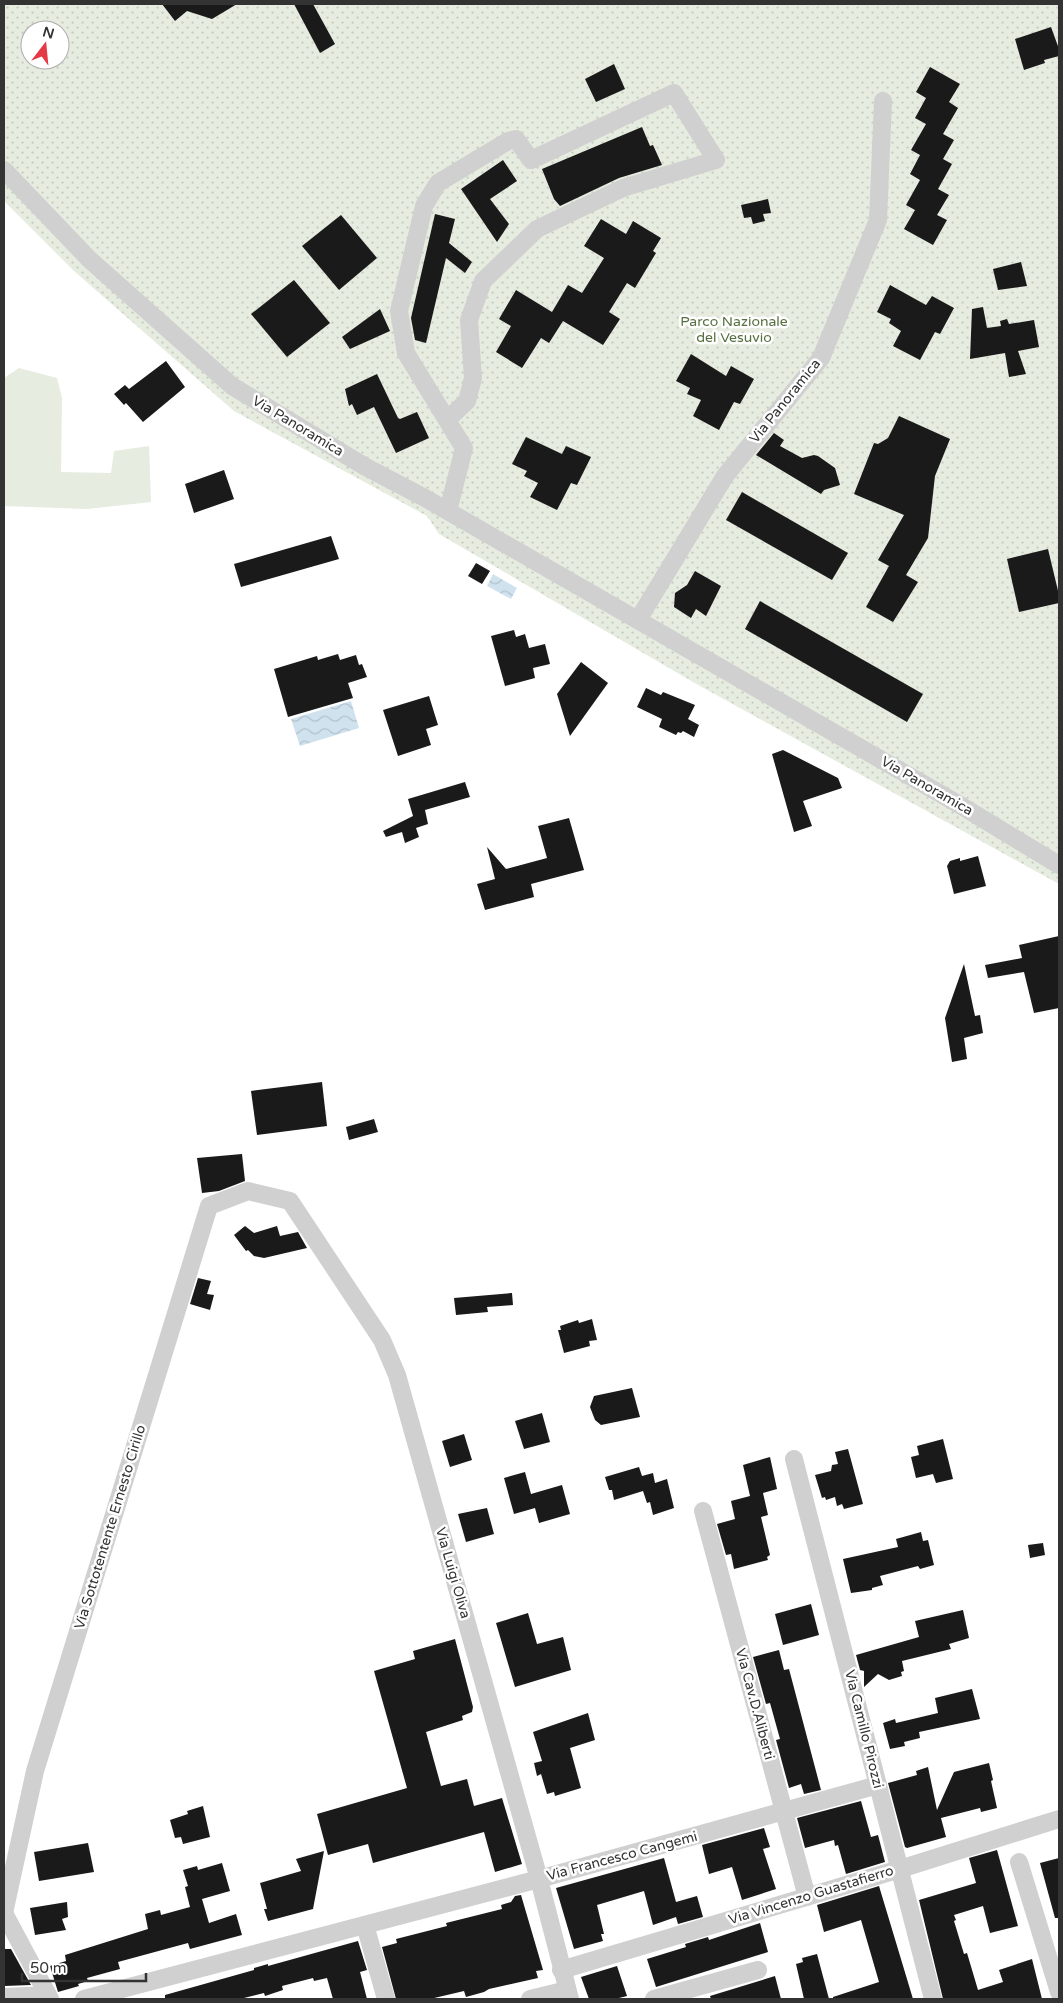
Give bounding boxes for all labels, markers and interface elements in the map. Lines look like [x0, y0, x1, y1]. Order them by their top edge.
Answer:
north arrow [20, 20, 70, 70]
text: N [41, 23, 56, 43]
park label: Parco Nazionale del Vesuvio [680, 313, 788, 346]
street label: Via Panoramica [746, 355, 824, 447]
street label: Via Panoramica [249, 392, 347, 460]
street label: Via Panoramica [878, 753, 976, 819]
street label: Via Sottotentente Ernesto Cirillo [71, 1423, 149, 1631]
street label: Via Luigi Oliva [432, 1525, 474, 1621]
street label: Via Cav.D.Aliberti [732, 1646, 778, 1762]
street label: Via Camillo Pirozzi [841, 1668, 887, 1790]
street label: Via Francesco Cangemi [545, 1828, 699, 1884]
street label: Via Vincenzo Guastafierro [726, 1862, 896, 1928]
scale bar [22, 1950, 146, 1982]
text: 50 m [30, 1959, 67, 1977]

